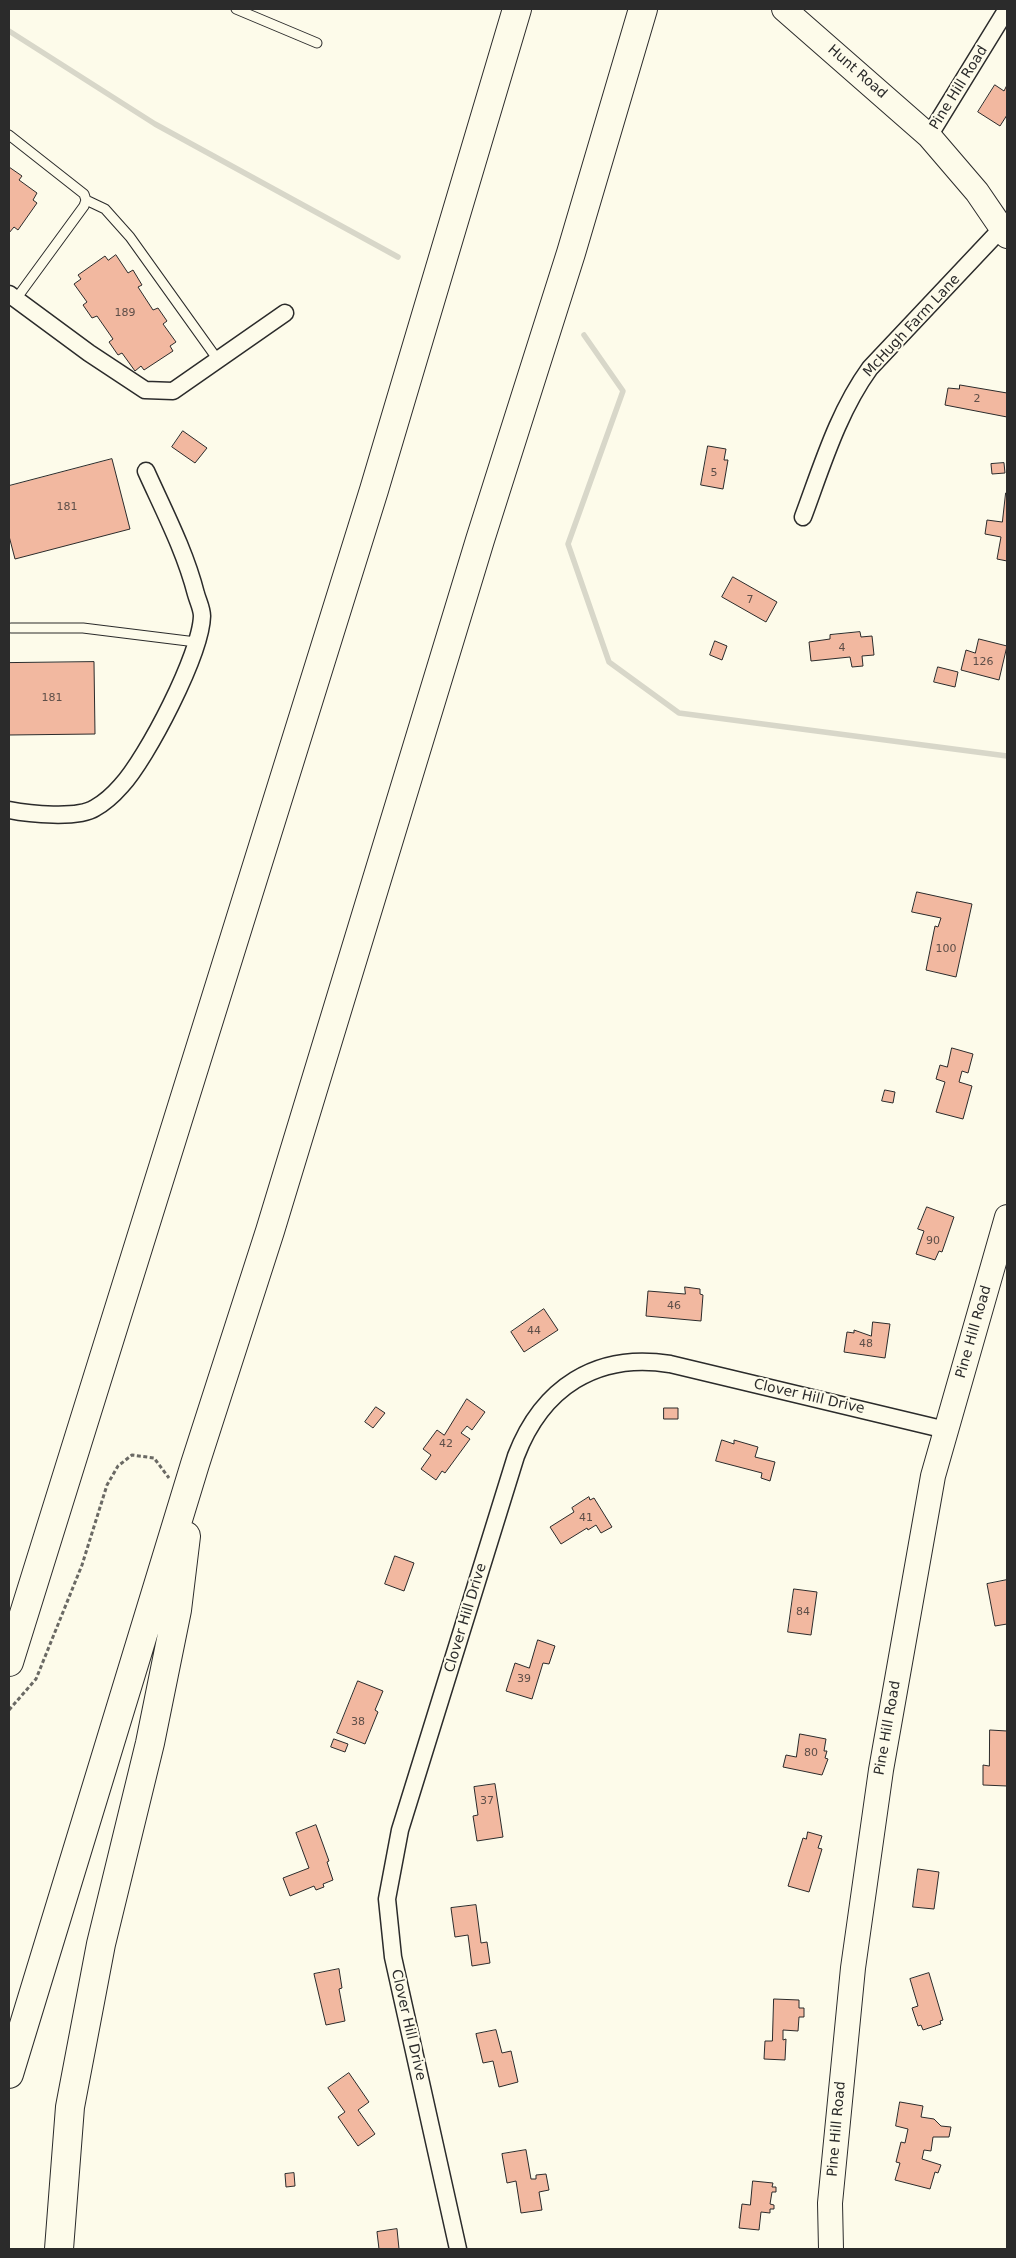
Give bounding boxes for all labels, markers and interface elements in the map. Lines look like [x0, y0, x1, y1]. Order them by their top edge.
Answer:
street label: Hunt Road [824, 42, 890, 102]
street label: Pine Hill Road [927, 43, 991, 133]
street label: McHugh Farm Lane [860, 271, 964, 381]
house number: 189 [115, 306, 135, 320]
house number: 2 [974, 392, 980, 406]
house number: 5 [711, 466, 717, 480]
house number: 181 [57, 500, 77, 514]
house number: 7 [747, 593, 753, 607]
house number: 4 [839, 641, 845, 655]
house number: 126 [973, 655, 993, 669]
house number: 181 [42, 691, 62, 705]
house number: 100 [936, 942, 956, 956]
house number: 90 [926, 1234, 940, 1248]
street label: Pine Hill Road [953, 1284, 995, 1380]
house number: 46 [667, 1299, 681, 1313]
house number: 44 [527, 1324, 541, 1338]
house number: 48 [859, 1337, 873, 1351]
street label: Clover Hill Drive [752, 1376, 866, 1418]
house number: 42 [439, 1437, 453, 1451]
house number: 41 [579, 1511, 593, 1525]
street label: Clover Hill Drive [441, 1561, 491, 1675]
house number: 84 [796, 1605, 810, 1619]
house number: 39 [517, 1672, 531, 1686]
street label: Pine Hill Road [871, 1679, 905, 1777]
house number: 38 [351, 1715, 365, 1729]
house number: 80 [804, 1746, 818, 1760]
house number: 37 [480, 1794, 494, 1808]
street label: Clover Hill Drive [387, 1968, 429, 2082]
street label: Pine Hill Road [824, 2081, 850, 2177]

